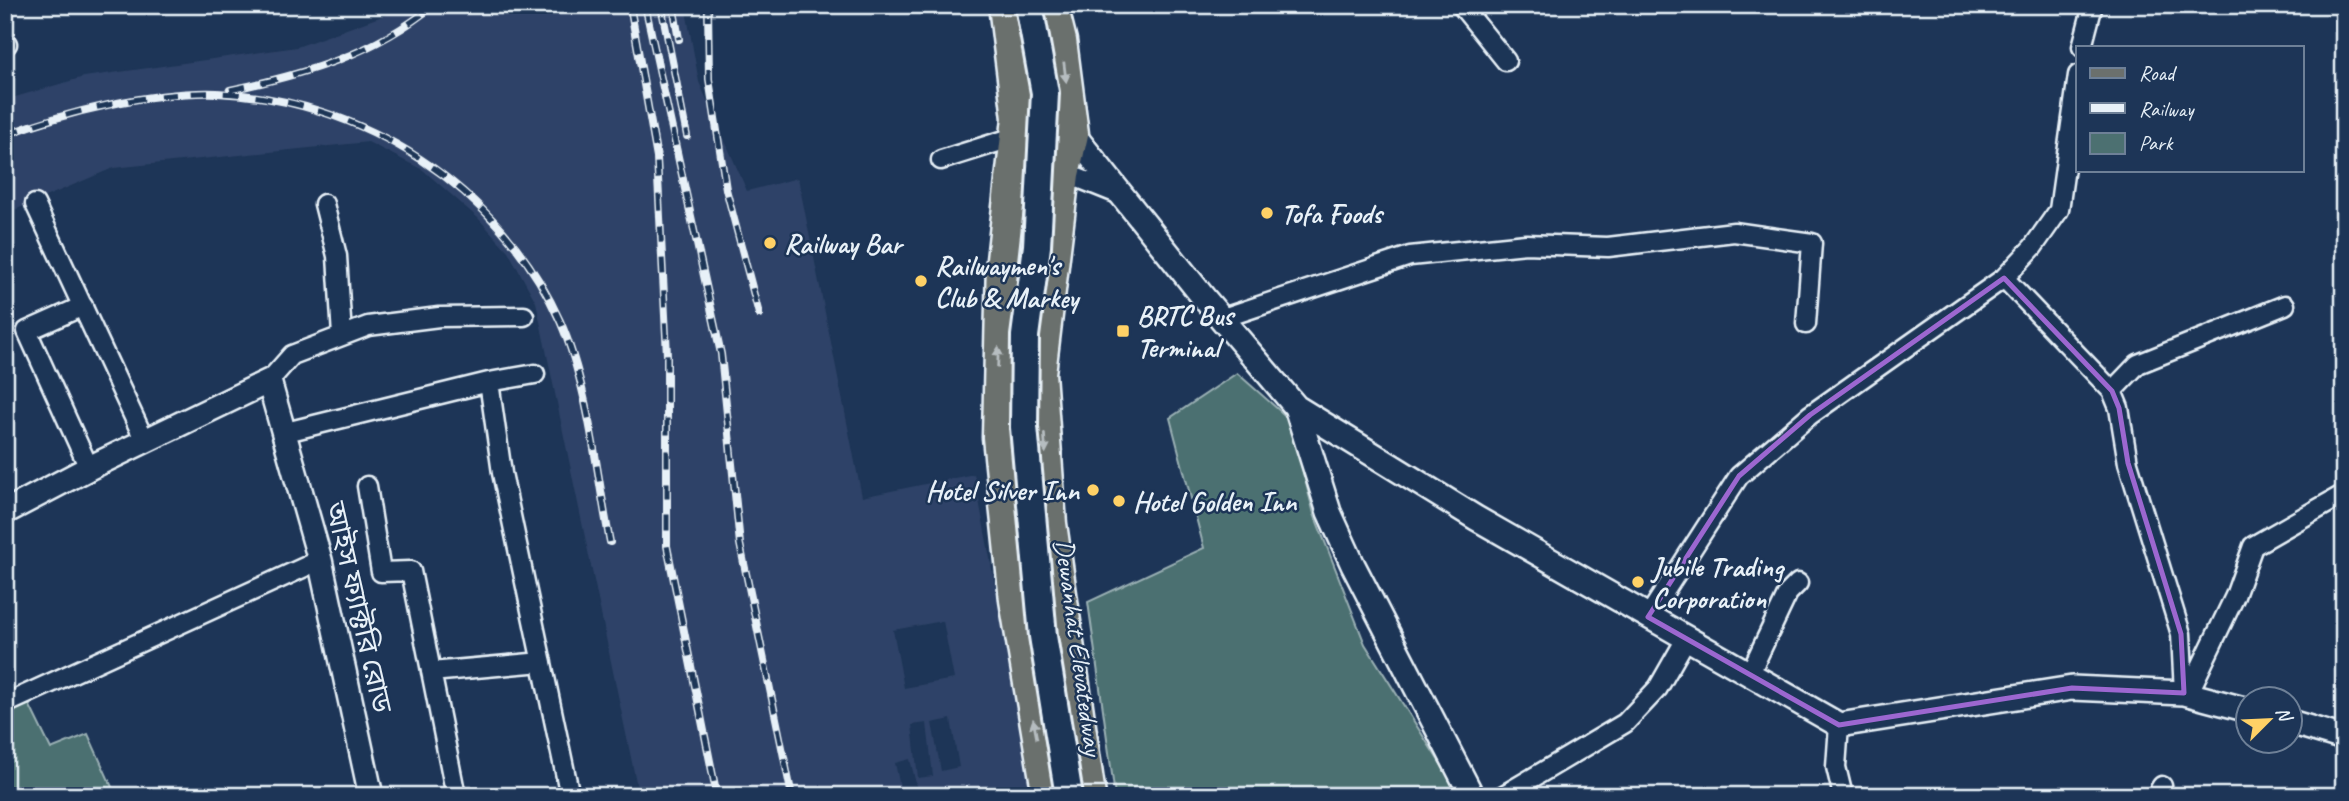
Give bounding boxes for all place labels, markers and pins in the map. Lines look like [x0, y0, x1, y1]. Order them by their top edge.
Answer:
place label: Tofa Foods [1281, 196, 1385, 231]
marker: Tofa Foods [1259, 205, 1275, 221]
place label: Railway Bar [784, 226, 905, 261]
marker: Railway Bar [762, 235, 778, 251]
place label: Railwaymen's Club & Markey [935, 248, 1081, 315]
marker: Railwaymen's Club & Markey [913, 273, 929, 289]
place label: BRTC Bus Terminal [1137, 298, 1236, 365]
marker: BRTC Bus Terminal [1115, 323, 1131, 339]
place label: Hotel Silver Inn [925, 473, 1080, 508]
marker: Hotel Silver Inn [1085, 482, 1101, 498]
place label: Hotel Golden Inn [1133, 484, 1297, 519]
marker: Hotel Golden Inn [1111, 493, 1127, 509]
place label: Jubile Trading Corporation [1650, 549, 1786, 616]
marker: Jubile Trading Corporation [1630, 574, 1646, 590]

